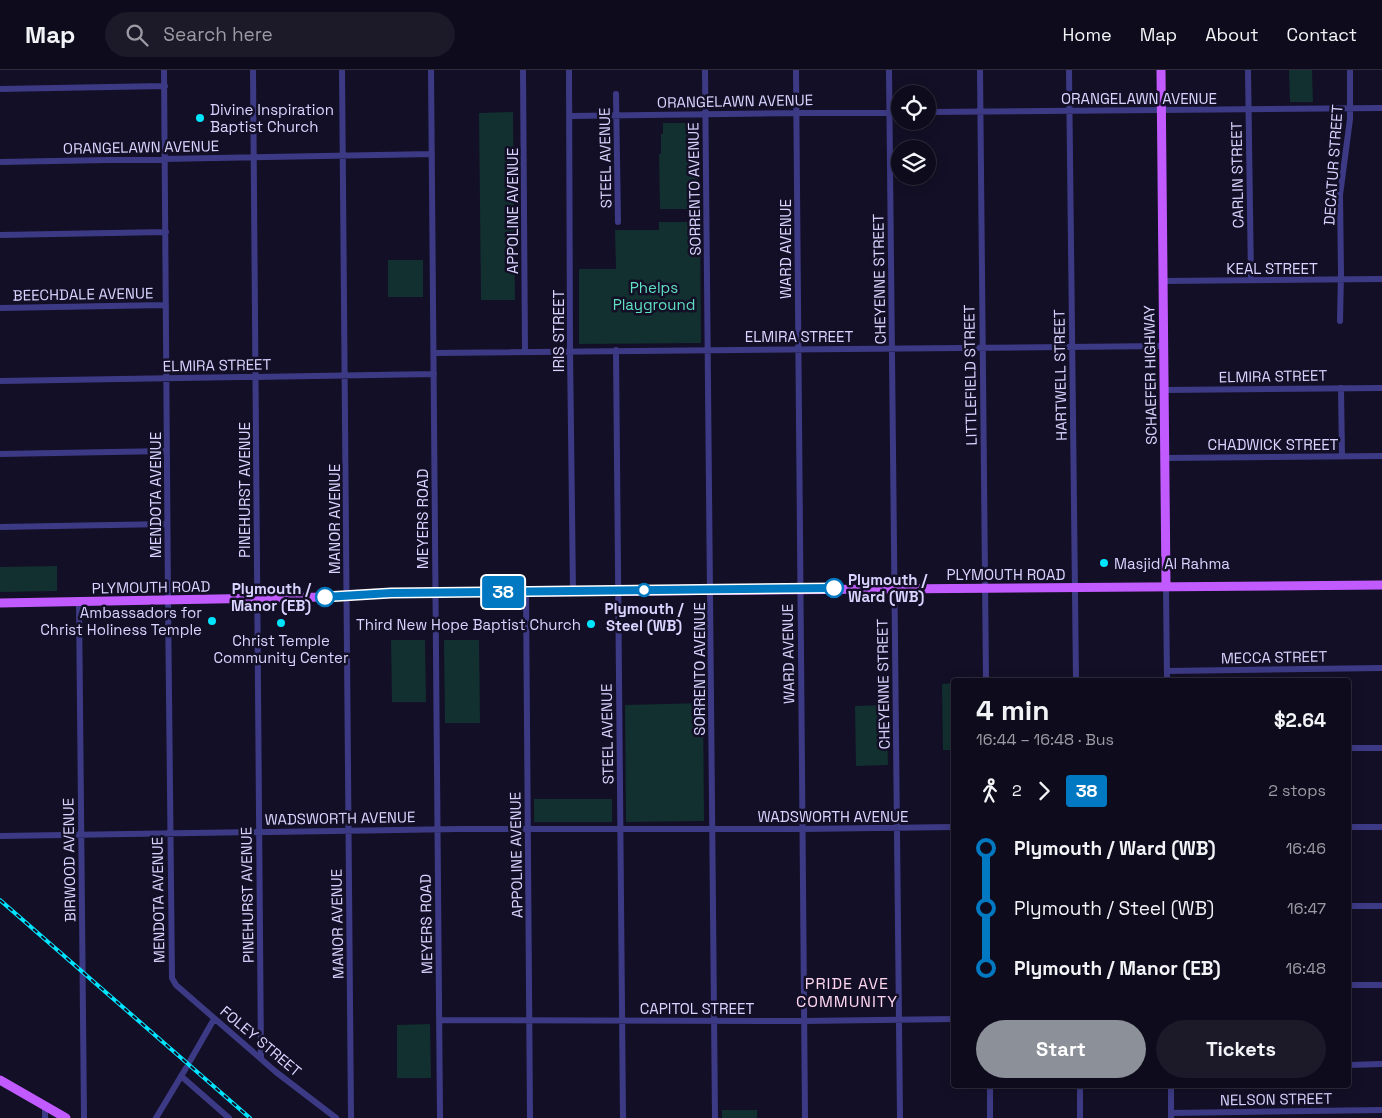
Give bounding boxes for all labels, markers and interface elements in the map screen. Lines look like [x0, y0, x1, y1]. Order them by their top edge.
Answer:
search box [105, 12, 455, 57]
text: Map [25, 19, 75, 50]
icon: search [123, 21, 151, 49]
text: Search here [163, 22, 273, 47]
text: Home [1063, 23, 1112, 46]
text: Map [1140, 23, 1177, 46]
text: About [1205, 23, 1259, 46]
text: Contact [1287, 23, 1357, 46]
map controls [891, 85, 936, 185]
button: locate [891, 85, 936, 130]
street label: ORANGELAWN AVENUE [1061, 89, 1217, 108]
street label: ORANGELAWN AVENUE [657, 90, 813, 112]
place label: Divine Inspiration Baptist Church [210, 100, 334, 136]
street label: DECATUR STREET [1319, 104, 1347, 226]
street label: STEEL AVENUE [595, 107, 615, 209]
marker: Divine Inspiration Baptist Church [194, 112, 206, 124]
street label: CARLIN STREET [1227, 121, 1247, 229]
street label: SORRENTO AVENUE [683, 122, 705, 256]
street label: ORANGELAWN AVENUE [63, 136, 219, 158]
button: layers [891, 140, 936, 185]
street label: APPOLINE AVENUE [503, 148, 522, 274]
street label: WARD AVENUE [776, 199, 795, 299]
street label: CHEYENNE STREET [868, 213, 890, 344]
street label: KEAL STREET [1226, 259, 1318, 278]
park label: Phelps Playground [613, 278, 695, 314]
street label: BEECHDALE AVENUE [13, 283, 153, 305]
street label: IRIS STREET [549, 290, 568, 372]
street label: LITTLEFIELD STREET [959, 304, 981, 446]
street label: SCHAEFER HIGHWAY [1139, 305, 1161, 445]
street label: HARTWELL STREET [1049, 309, 1071, 441]
street label: ELMIRA STREET [745, 327, 853, 346]
street label: ELMIRA STREET [163, 355, 272, 375]
street label: ELMIRA STREET [1219, 366, 1328, 386]
street label: PINEHURST AVENUE [235, 422, 254, 558]
street label: MENDOTA AVENUE [146, 432, 165, 558]
street label: CHADWICK STREET [1208, 435, 1339, 454]
street label: MANOR AVENUE [325, 464, 344, 574]
street label: MEYERS ROAD [413, 469, 432, 569]
place label: Masjid Al Rahma [1114, 554, 1230, 573]
marker: Masjid Al Rahma [1098, 557, 1110, 569]
street label: PLYMOUTH ROAD [947, 565, 1065, 584]
place label: Plymouth / Ward (WB) [848, 570, 928, 606]
street label: PLYMOUTH ROAD [91, 576, 211, 598]
line badge: 38 [480, 576, 526, 608]
marker: Plymouth / Ward (WB) [824, 578, 844, 598]
place label: Plymouth / Manor (EB) [231, 579, 312, 615]
text: 38 [492, 580, 514, 603]
marker: Plymouth / Steel (WB) [637, 583, 651, 597]
marker: Plymouth / Manor (EB) [315, 587, 335, 607]
place label: Plymouth / Steel (WB) [604, 599, 685, 635]
street label: SORRENTO AVENUE [690, 602, 709, 736]
place label: Ambassadors for Christ Holiness Temple [40, 603, 202, 639]
street label: WARD AVENUE [778, 604, 798, 704]
marker: Ambassadors for Christ Holiness Temple [206, 615, 218, 627]
place label: Third New Hope Baptist Church [356, 615, 581, 634]
marker: Christ Temple Community Center [275, 617, 287, 629]
marker: Third New Hope Baptist Church [585, 618, 597, 630]
street label: CHEYENNE STREET [872, 618, 894, 749]
place label: Christ Temple Community Center [213, 631, 349, 667]
street label: MECCA STREET [1221, 647, 1328, 667]
street label: STEEL AVENUE [597, 683, 617, 785]
text: 4 min [976, 692, 1050, 728]
text: $2.64 [1274, 708, 1326, 733]
text: 16:44 – 16:48 · Bus [976, 729, 1114, 750]
icon: walk [976, 777, 1004, 805]
icon: forward [1030, 777, 1058, 805]
text: 38 [1076, 779, 1097, 802]
text: 2 [1012, 780, 1022, 801]
text: 2 stops [1268, 780, 1326, 801]
street label: APPOLINE AVENUE [505, 792, 527, 918]
street label: BIRWOOD AVENUE [58, 798, 80, 922]
street label: WADSWORTH AVENUE [264, 807, 416, 829]
street label: WADSWORTH AVENUE [758, 807, 908, 826]
street label: PINEHURST AVENUE [236, 827, 258, 963]
text: Plymouth / Ward (WB) [1014, 836, 1216, 861]
street label: MENDOTA AVENUE [147, 837, 169, 963]
text: 16:46 [1286, 838, 1326, 859]
street label: MANOR AVENUE [327, 869, 347, 979]
street label: MEYERS ROAD [416, 874, 436, 974]
text: Plymouth / Steel (WB) [1014, 896, 1214, 921]
text: 16:47 [1287, 898, 1326, 919]
text: Plymouth / Manor (EB) [1014, 956, 1221, 981]
text: 16:48 [1286, 958, 1326, 979]
district label: PRIDE AVE COMMUNITY [796, 973, 898, 1012]
street label: CAPITOL STREET [640, 999, 754, 1018]
street label: FOLEY STREET [217, 1002, 306, 1081]
button: Start [976, 1020, 1146, 1078]
button: Tickets [1156, 1020, 1326, 1078]
street label: NELSON STREET [1220, 1089, 1333, 1109]

